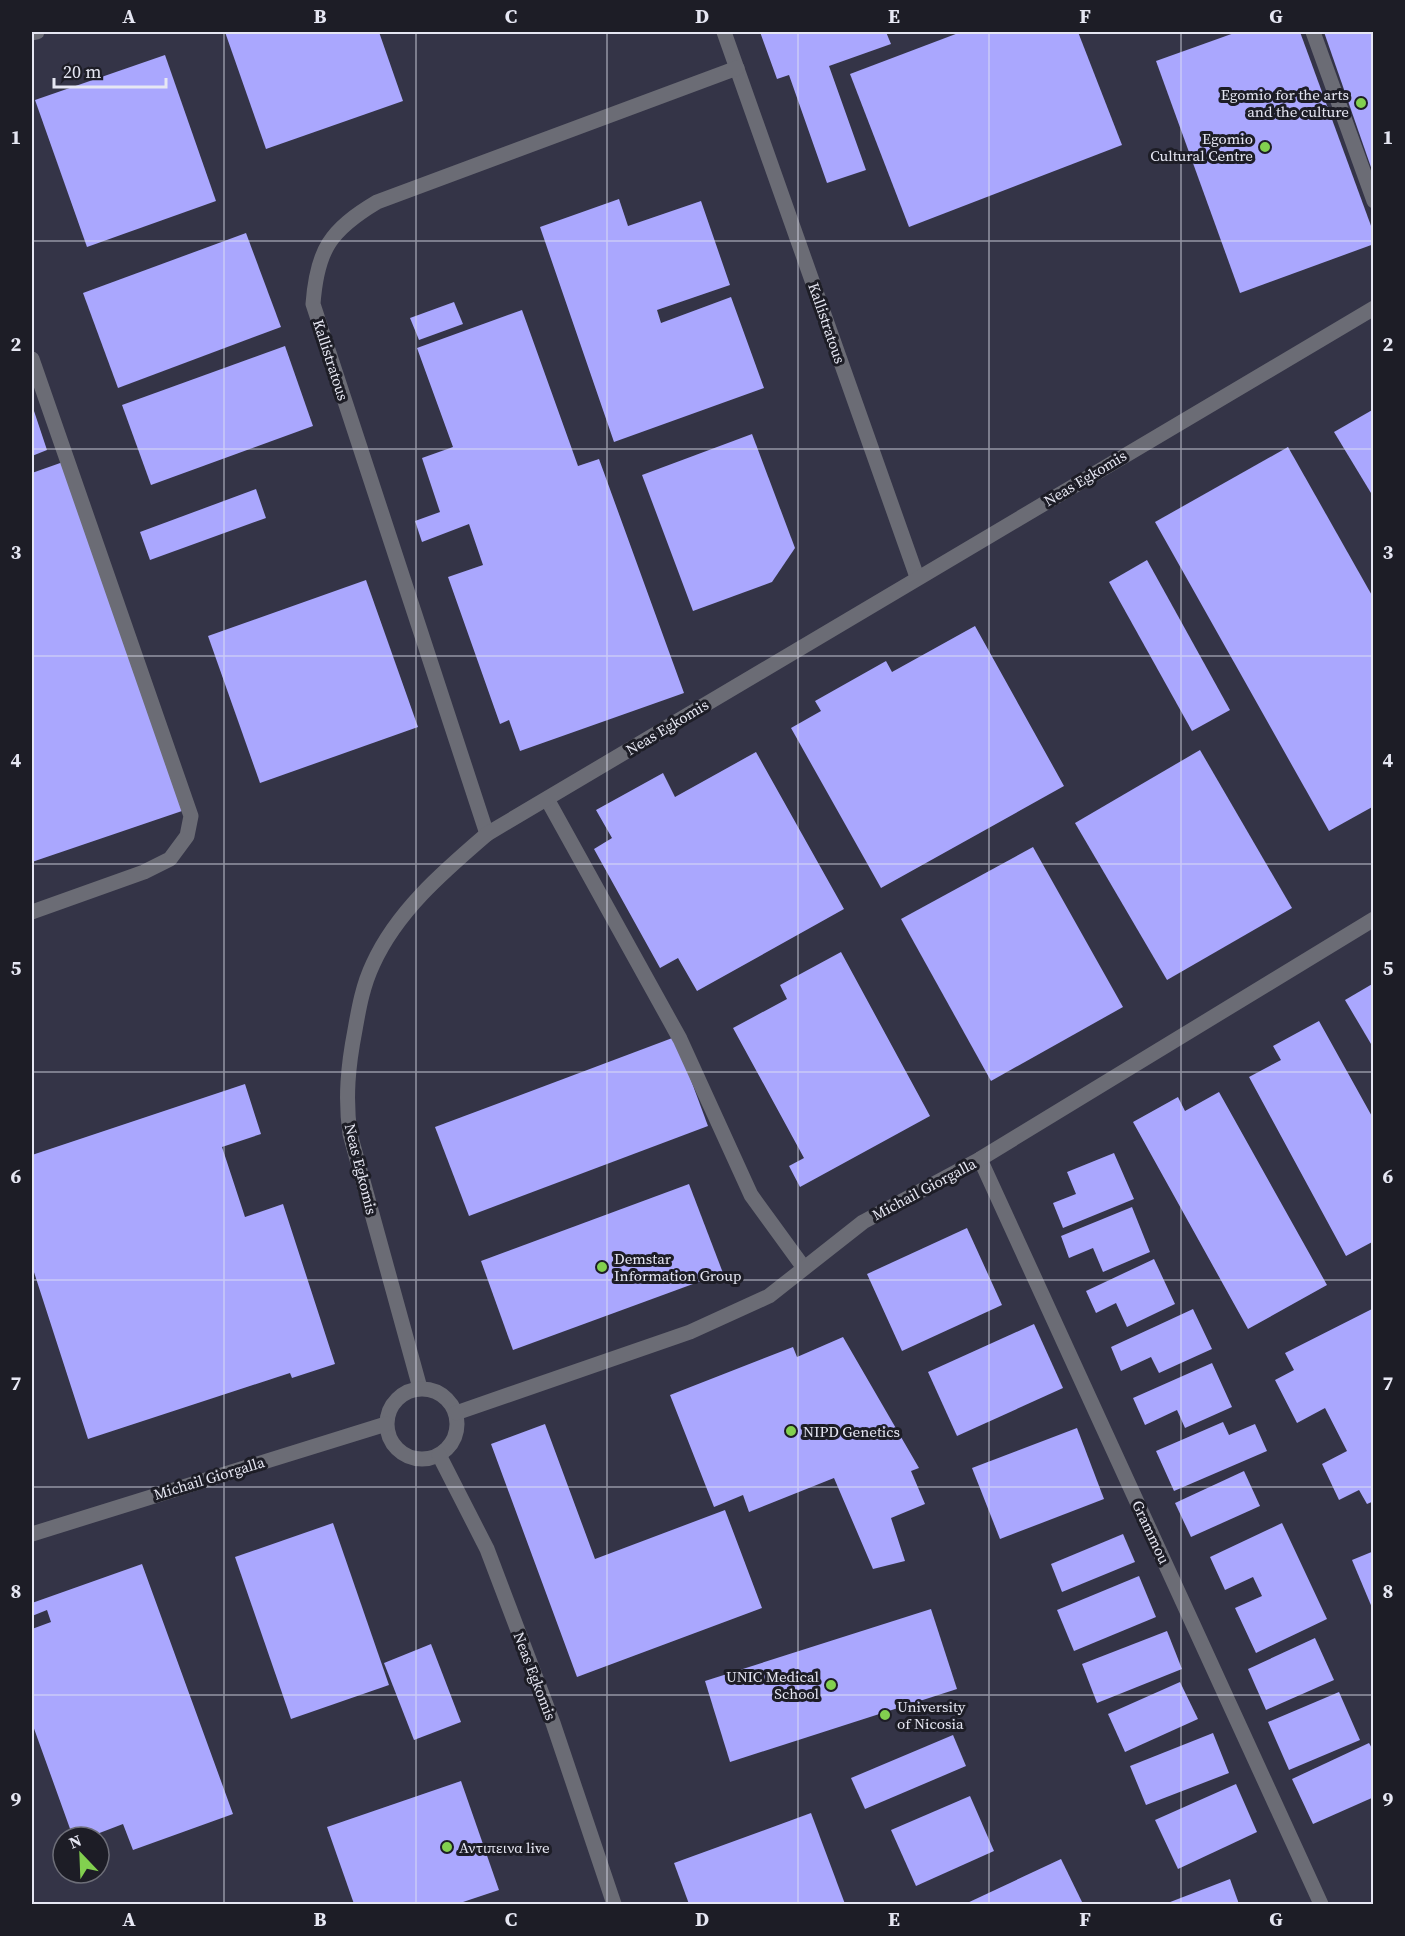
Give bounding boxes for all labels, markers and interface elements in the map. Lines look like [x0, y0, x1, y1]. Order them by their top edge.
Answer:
text: A [122, 2, 136, 30]
text: B [313, 2, 327, 30]
text: C [505, 2, 517, 30]
text: D [695, 2, 709, 30]
text: E [888, 2, 900, 30]
text: F [1079, 2, 1091, 30]
text: G [1269, 2, 1283, 30]
scale bar [54, 51, 166, 89]
text: 20 m [63, 59, 101, 84]
place label: Egomio for the arts and the culture [1221, 84, 1349, 122]
marker: Egomio for the arts and the culture [1354, 96, 1368, 110]
text: 1 [11, 123, 21, 151]
text: 1 [1383, 123, 1393, 151]
place label: Egomio Cultural Centre [1150, 128, 1253, 166]
marker: Egomio Cultural Centre [1258, 140, 1272, 154]
street label: Kallistratous [803, 280, 851, 366]
street label: Kallistratous [308, 317, 354, 403]
text: 2 [11, 330, 22, 358]
text: 2 [1383, 330, 1394, 358]
street label: Neas Egkomis [1040, 445, 1130, 511]
text: 3 [11, 538, 22, 566]
text: 3 [1383, 538, 1394, 566]
street label: Neas Egkomis [622, 694, 712, 760]
text: 4 [11, 746, 22, 774]
text: 4 [1383, 746, 1394, 774]
text: 5 [11, 954, 22, 982]
text: 5 [1383, 954, 1394, 982]
street label: Neas Egkomis [340, 1121, 382, 1217]
street label: Michail Giorgalla [868, 1153, 980, 1225]
text: 6 [11, 1162, 22, 1190]
text: 6 [1383, 1162, 1394, 1190]
place label: Demstar Information Group [614, 1248, 742, 1286]
marker: Demstar Information Group [595, 1260, 609, 1274]
text: 7 [11, 1369, 22, 1397]
text: 7 [1383, 1369, 1394, 1397]
place label: NIPD Genetics [803, 1421, 900, 1442]
marker: NIPD Genetics [784, 1424, 798, 1438]
street label: Michail Giorgalla [151, 1451, 267, 1505]
street label: Grammou [1127, 1497, 1175, 1567]
text: 8 [11, 1577, 21, 1605]
text: 8 [1383, 1577, 1393, 1605]
street label: Neas Egkomis [509, 1629, 561, 1723]
place label: UNIC Medical School [726, 1666, 820, 1704]
marker: UNIC Medical School [824, 1678, 838, 1692]
place label: University of Nicosia [897, 1696, 966, 1734]
marker: University of Nicosia [878, 1708, 892, 1722]
text: 9 [11, 1785, 22, 1813]
text: 9 [1383, 1785, 1394, 1813]
north arrow [51, 1825, 111, 1885]
text: N [65, 1829, 85, 1854]
place label: Αντιπεινα live [459, 1837, 550, 1858]
marker: Αντιπεινα live [440, 1840, 454, 1854]
text: A [122, 1905, 136, 1933]
text: B [313, 1905, 327, 1933]
text: C [505, 1905, 517, 1933]
text: D [695, 1905, 709, 1933]
text: E [888, 1905, 900, 1933]
text: F [1079, 1905, 1091, 1933]
text: G [1269, 1905, 1283, 1933]

